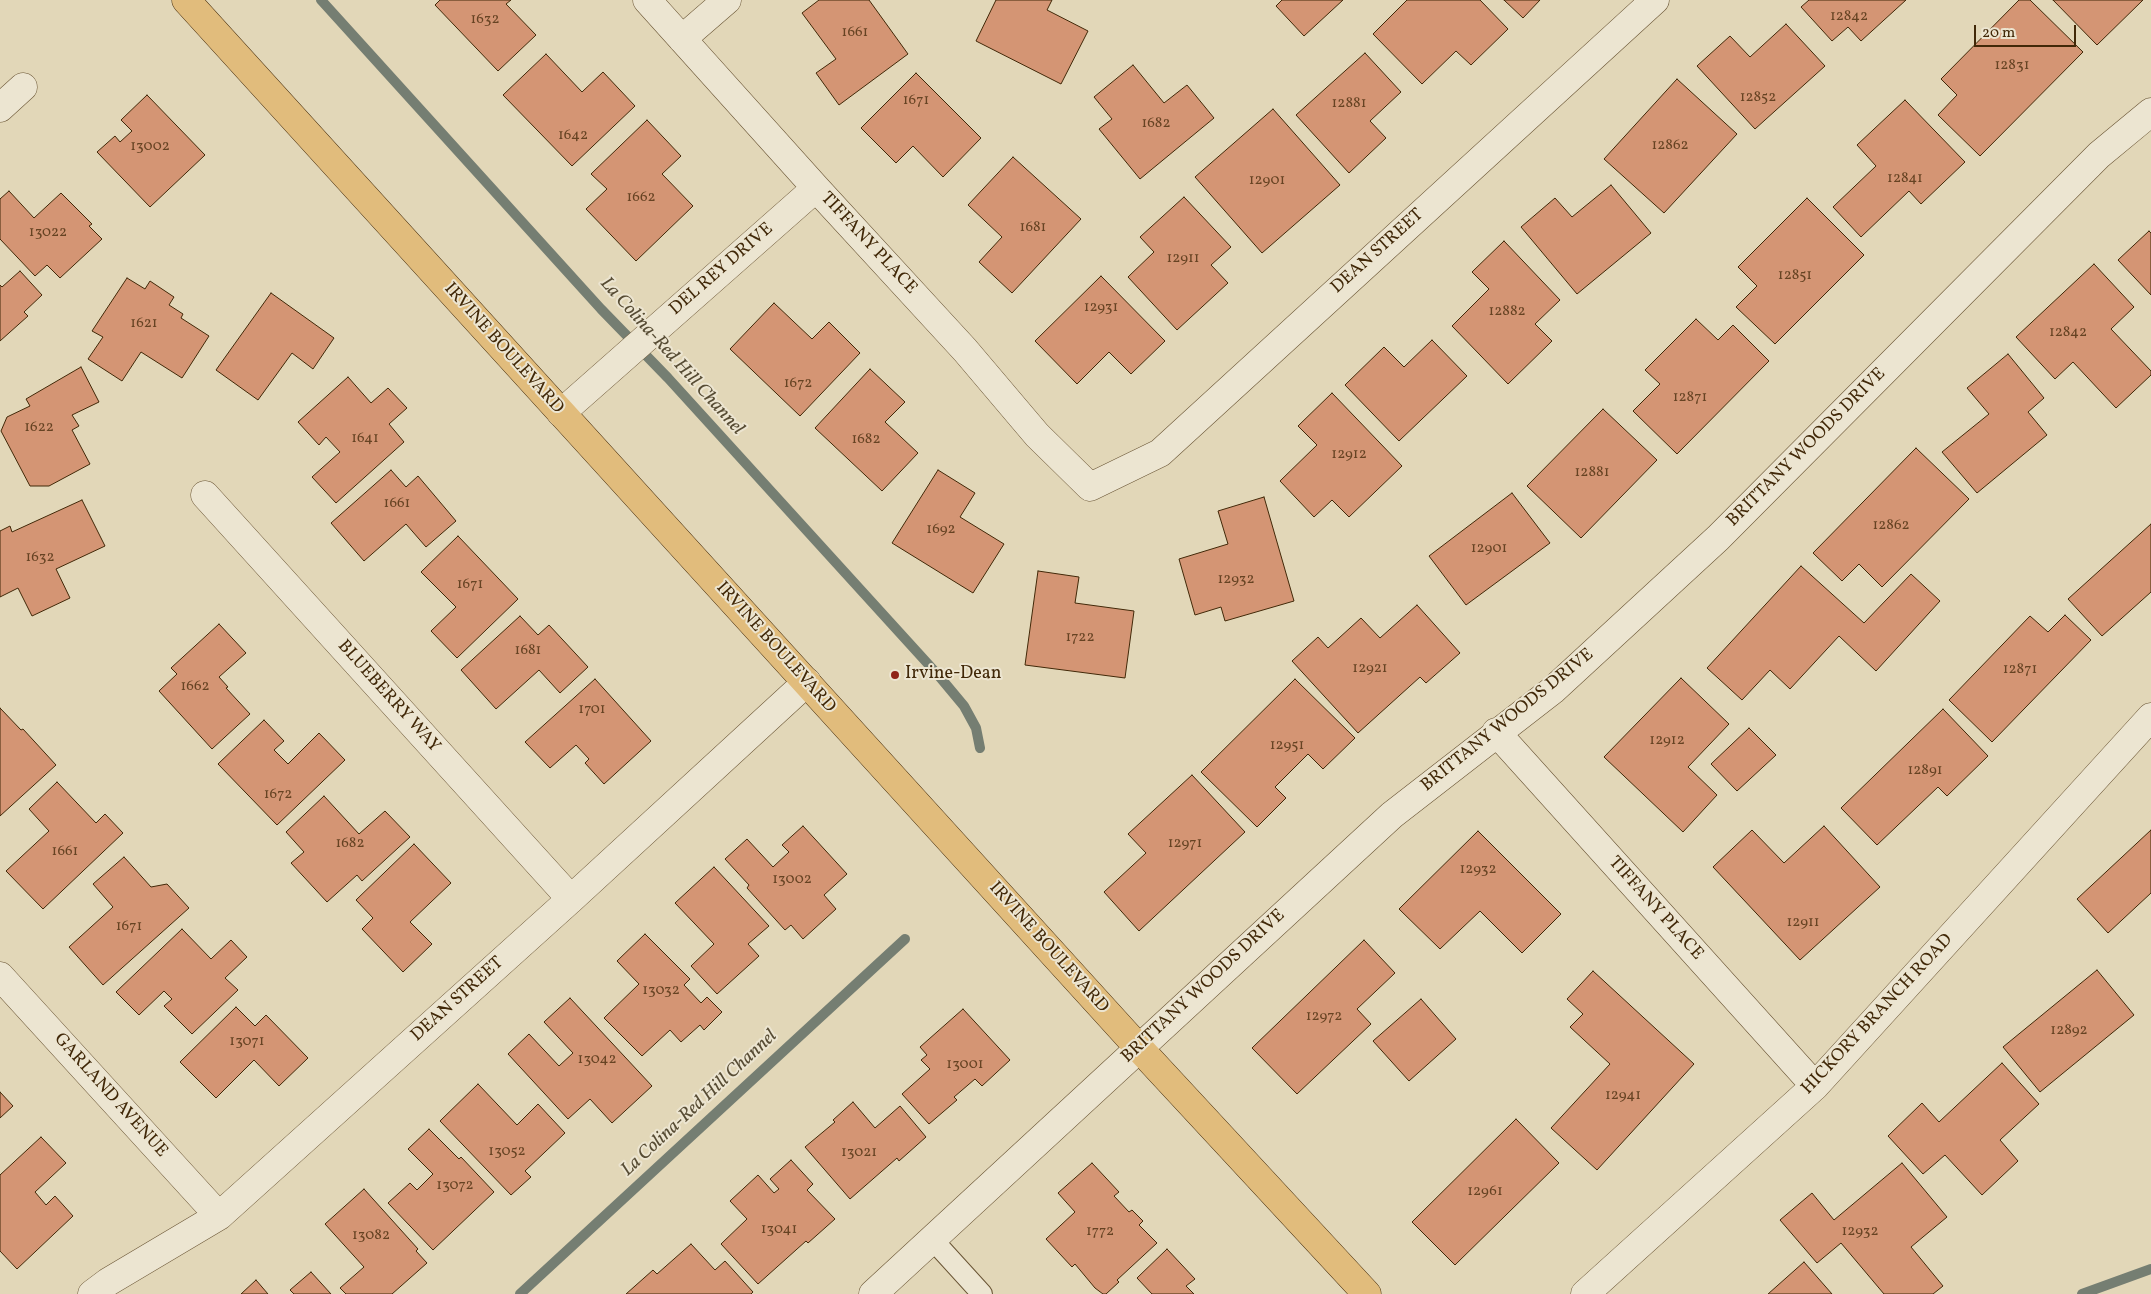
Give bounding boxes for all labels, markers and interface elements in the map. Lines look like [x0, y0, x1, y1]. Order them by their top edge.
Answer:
house number: 12842 [1830, 8, 1868, 26]
house number: 1632 [471, 11, 499, 29]
scale bar [1976, 15, 2078, 47]
text: 20 m [1982, 23, 2015, 44]
house number: 1661 [842, 24, 868, 42]
house number: 12831 [1994, 57, 2030, 75]
house number: 12852 [1740, 89, 1776, 107]
house number: 1671 [903, 92, 929, 110]
house number: 12881 [1332, 95, 1366, 113]
house number: 1682 [1141, 115, 1171, 133]
house number: 1642 [558, 127, 588, 145]
house number: 12862 [1651, 137, 1689, 155]
house number: 13002 [130, 138, 170, 156]
house number: 12841 [1887, 170, 1923, 188]
house number: 12901 [1249, 172, 1285, 190]
street label: TIFFANY PLACE [815, 188, 921, 300]
house number: 1662 [626, 189, 656, 207]
street label: DEAN STREET [1327, 205, 1429, 299]
street label: DEL REY DRIVE [666, 219, 778, 321]
house number: 1681 [1020, 219, 1046, 237]
house number: 13022 [29, 224, 67, 242]
house number: 12911 [1166, 250, 1200, 268]
house number: 12851 [1778, 267, 1812, 285]
water label: La Colina-Red Hill Channel [594, 273, 748, 441]
street label: IRVINE BOULEVARD [438, 279, 568, 419]
house number: 12931 [1084, 299, 1118, 317]
house number: 12882 [1488, 303, 1526, 321]
house number: 1621 [130, 315, 158, 333]
house number: 12842 [2049, 324, 2087, 342]
street label: BRITTANY WOODS DRIVE [1723, 364, 1891, 532]
house number: 1672 [784, 375, 812, 393]
house number: 12871 [1673, 389, 1707, 407]
house number: 1622 [24, 419, 54, 437]
house number: 1641 [351, 430, 379, 448]
house number: 1682 [851, 431, 881, 449]
house number: 12912 [1331, 446, 1367, 464]
house number: 12881 [1575, 464, 1609, 482]
house number: 1661 [384, 495, 410, 513]
house number: 12862 [1872, 517, 1910, 535]
house number: 1692 [926, 521, 956, 539]
house number: 12901 [1471, 540, 1507, 558]
house number: 1632 [26, 549, 54, 567]
house number: 12932 [1218, 571, 1254, 589]
house number: 1671 [457, 576, 483, 594]
street label: IRVINE BOULEVARD [710, 578, 840, 718]
house number: 1722 [1066, 629, 1094, 647]
street label: BLUEBERRY WAY [332, 636, 444, 758]
house number: 1681 [515, 642, 541, 660]
street label: BRITTANY WOODS DRIVE [1417, 645, 1599, 797]
house number: 12921 [1352, 660, 1388, 678]
house number: 12871 [2003, 661, 2037, 679]
place label: Irvine-Dean [905, 664, 1001, 686]
marker: Irvine-Dean [889, 669, 901, 681]
house number: 1662 [180, 678, 210, 696]
house number: 1701 [578, 701, 606, 719]
house number: 12912 [1649, 732, 1685, 750]
house number: 12951 [1270, 737, 1304, 755]
house number: 12891 [1907, 762, 1943, 780]
house number: 1672 [264, 786, 292, 804]
house number: 1682 [335, 835, 365, 853]
house number: 12971 [1168, 835, 1202, 853]
house number: 1661 [52, 843, 78, 861]
street label: TIFFANY PLACE [1603, 853, 1707, 965]
house number: 12932 [1460, 861, 1496, 879]
house number: 13002 [772, 871, 812, 889]
street label: IRVINE BOULEVARD [983, 878, 1113, 1018]
street label: BRITTANY WOODS DRIVE [1118, 905, 1290, 1069]
house number: 12911 [1786, 914, 1820, 932]
house number: 1671 [116, 918, 142, 936]
street label: HICKORY BRANCH ROAD [1798, 930, 1958, 1100]
street label: DEAN STREET [407, 953, 509, 1047]
house number: 13032 [642, 982, 680, 1000]
house number: 12972 [1306, 1008, 1342, 1026]
house number: 12892 [2050, 1022, 2088, 1040]
water label: La Colina-Red Hill Channel [617, 1026, 783, 1182]
street label: GARLAND AVENUE [48, 1029, 172, 1163]
house number: 13071 [229, 1033, 265, 1051]
house number: 13042 [578, 1051, 616, 1069]
house number: 13001 [946, 1056, 984, 1074]
house number: 12941 [1605, 1087, 1641, 1105]
house number: 13052 [488, 1143, 526, 1161]
house number: 13021 [841, 1144, 877, 1162]
house number: 13072 [436, 1177, 474, 1195]
house number: 12961 [1467, 1183, 1503, 1201]
house number: 13041 [761, 1221, 797, 1239]
house number: 1772 [1086, 1223, 1114, 1241]
house number: 12932 [1842, 1223, 1878, 1241]
house number: 13082 [352, 1227, 390, 1245]

